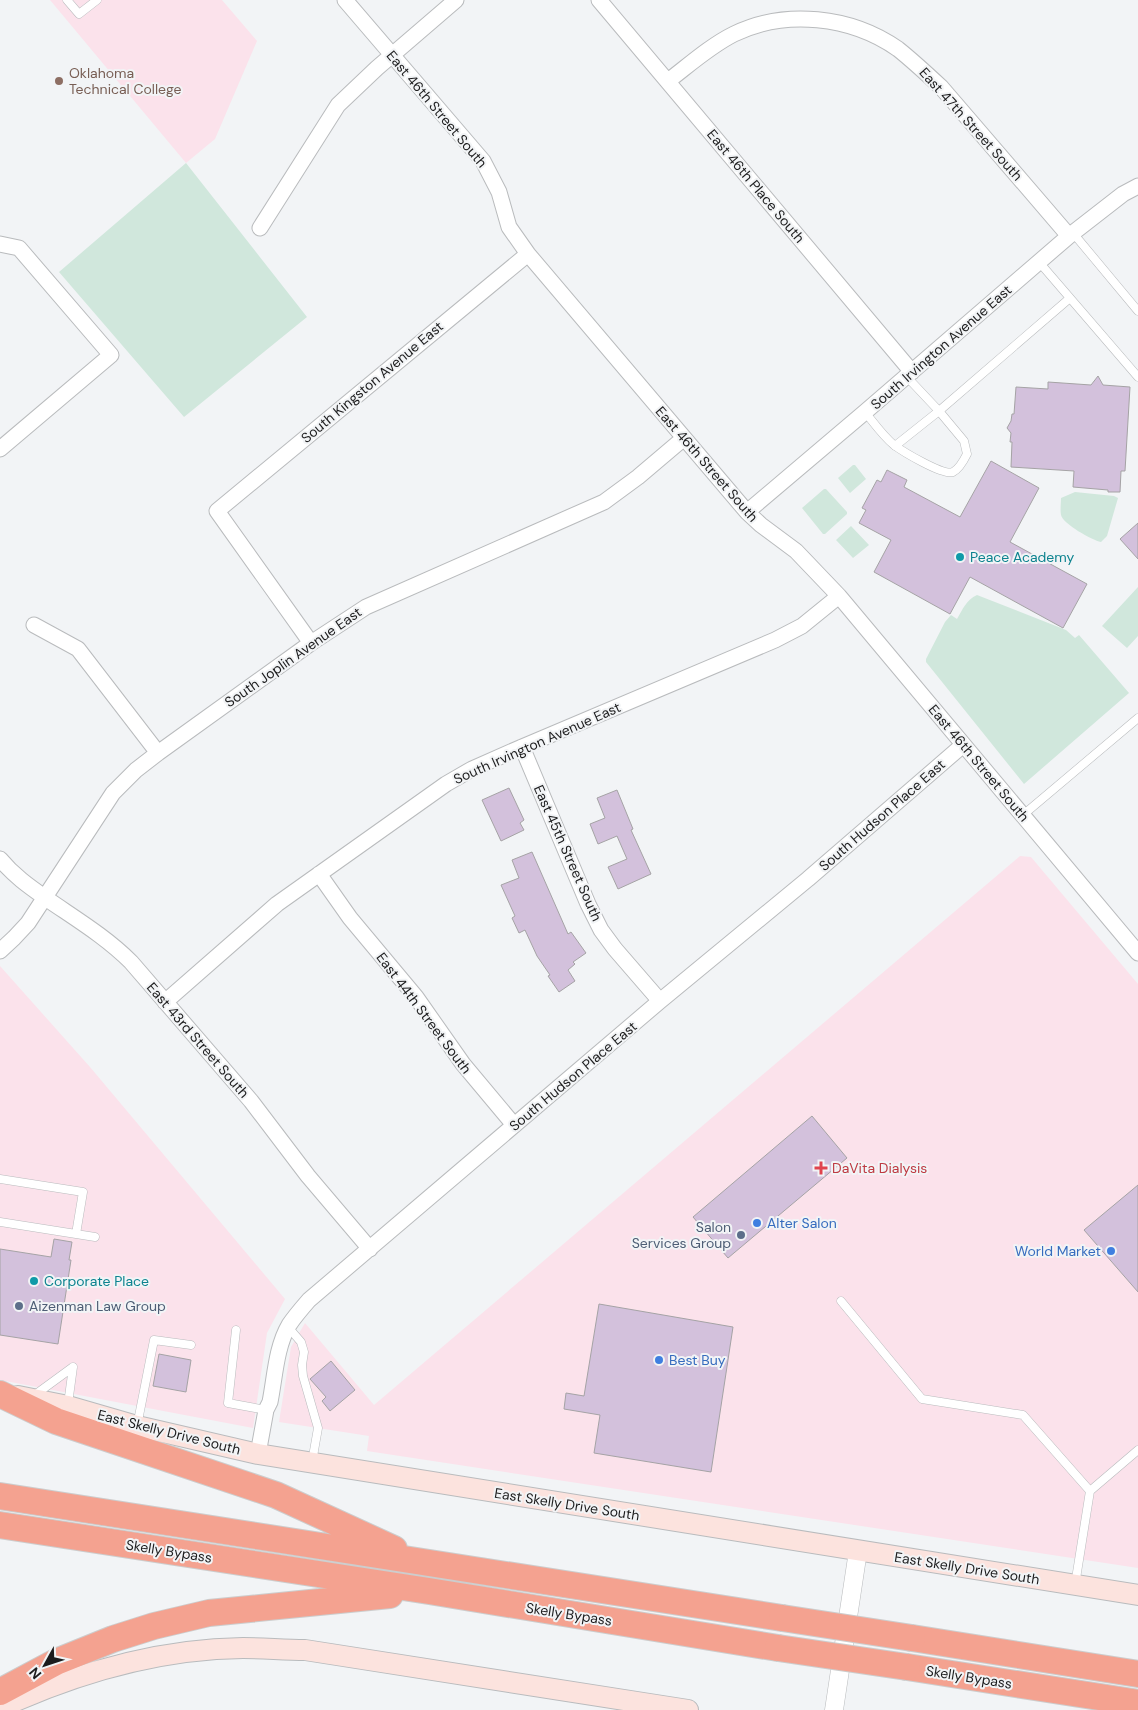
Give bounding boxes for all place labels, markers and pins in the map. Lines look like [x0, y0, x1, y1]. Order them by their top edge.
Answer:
place label: Oklahoma Technical College [69, 64, 181, 98]
marker: Oklahoma Technical College [53, 75, 65, 87]
place label: Peace Academy [970, 548, 1075, 566]
marker: Peace Academy [954, 551, 966, 563]
place label: DaVita Dialysis [832, 1159, 927, 1177]
marker: DaVita Dialysis [814, 1161, 828, 1175]
place label: Alter Salon [767, 1214, 837, 1232]
marker: Alter Salon [751, 1217, 763, 1229]
place label: Salon Services Group [632, 1218, 731, 1252]
marker: Salon Services Group [735, 1229, 747, 1241]
place label: World Market [1015, 1242, 1101, 1260]
marker: World Market [1105, 1245, 1117, 1257]
place label: Corporate Place [44, 1272, 149, 1290]
marker: Corporate Place [28, 1275, 40, 1287]
place label: Aizenman Law Group [29, 1297, 166, 1315]
marker: Aizenman Law Group [13, 1300, 25, 1312]
place label: Best Buy [669, 1351, 726, 1369]
marker: Best Buy [653, 1354, 665, 1366]

